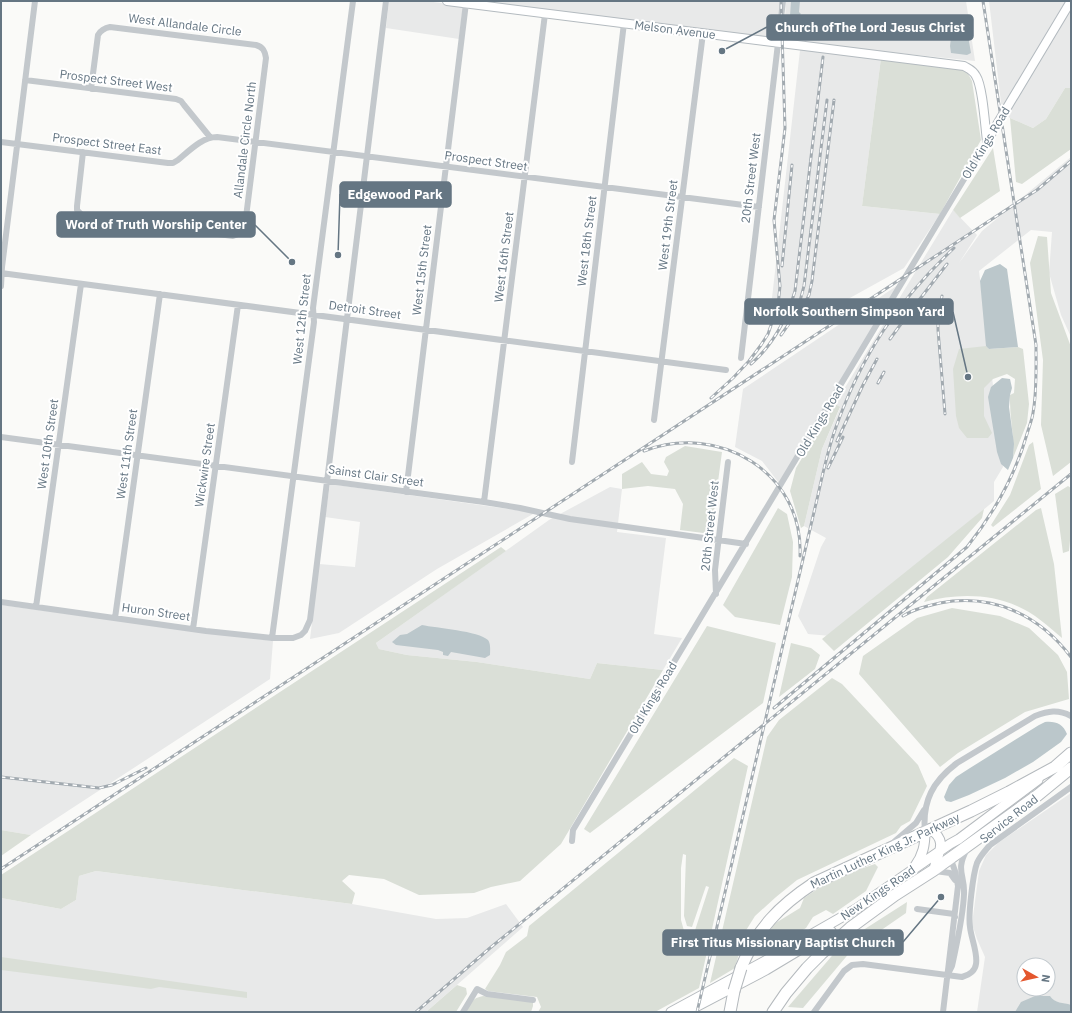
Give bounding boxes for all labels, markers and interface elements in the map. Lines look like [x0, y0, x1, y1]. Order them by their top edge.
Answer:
street label: West Allandale Circle [128, 10, 243, 39]
callout: Church ofThe Lord Jesus Christ [767, 15, 973, 40]
street label: Melson Avenue [634, 17, 717, 42]
text: Church ofThe Lord Jesus Christ [775, 19, 965, 36]
street label: Prospect Street West [59, 66, 173, 95]
street label: Allandale Circle North [230, 81, 259, 199]
street label: Old Kings Road [958, 104, 1013, 182]
street label: Prospect Street East [52, 129, 162, 158]
street label: 20th Street West [738, 132, 763, 224]
street label: Prospect Street [444, 147, 529, 174]
street label: West 19th Street [655, 179, 680, 271]
callout: Edgewood Park [340, 182, 451, 207]
text: Edgewood Park [348, 186, 443, 203]
street label: West 18th Street [574, 195, 599, 287]
street label: West 16th Street [491, 211, 516, 303]
callout: Word of Truth Worship Center [57, 212, 255, 237]
text: Word of Truth Worship Center [65, 216, 247, 233]
street label: West 15th Street [409, 224, 434, 316]
street label: West 12th Street [289, 273, 314, 365]
street label: Detroit Street [328, 297, 402, 322]
callout: Norfolk Southern Simpson Yard [745, 299, 953, 324]
text: Norfolk Southern Simpson Yard [753, 303, 945, 320]
street label: Old Kings Road [792, 382, 847, 460]
street label: West 10th Street [34, 398, 61, 490]
street label: West 11th Street [113, 408, 140, 500]
street label: Wickwire Street [191, 422, 218, 508]
street label: Sainst Clair Street [327, 461, 425, 490]
street label: 20th Street West [697, 480, 722, 572]
street label: Huron Street [121, 599, 191, 624]
street label: Old Kings Road [625, 659, 680, 737]
street label: Service Road [977, 791, 1041, 846]
street label: Martin Luther King Jr. Parkway [808, 809, 962, 892]
street label: New Kings Road [837, 862, 918, 923]
callout: First Titus Missionary Baptist Church [663, 930, 903, 955]
text: First Titus Missionary Baptist Church [671, 934, 895, 951]
north arrow [1016, 957, 1056, 997]
text: N [1038, 973, 1053, 983]

